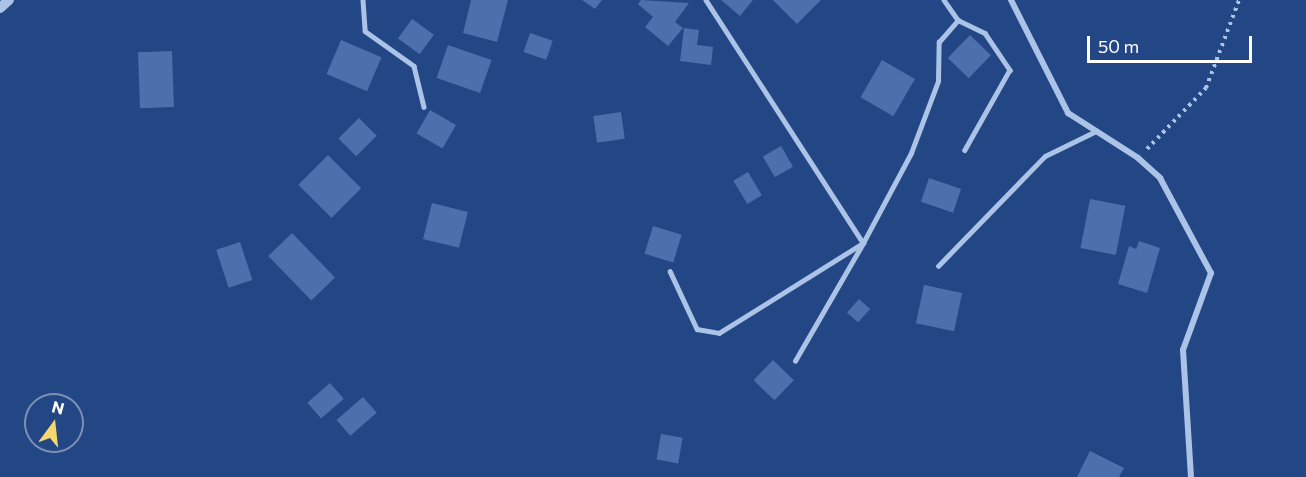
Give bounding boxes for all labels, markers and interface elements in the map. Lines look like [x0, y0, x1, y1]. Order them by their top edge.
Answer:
scale bar [1090, 24, 1255, 62]
text: 50 m [1098, 35, 1139, 57]
north arrow [24, 393, 84, 453]
text: N [50, 396, 67, 418]

